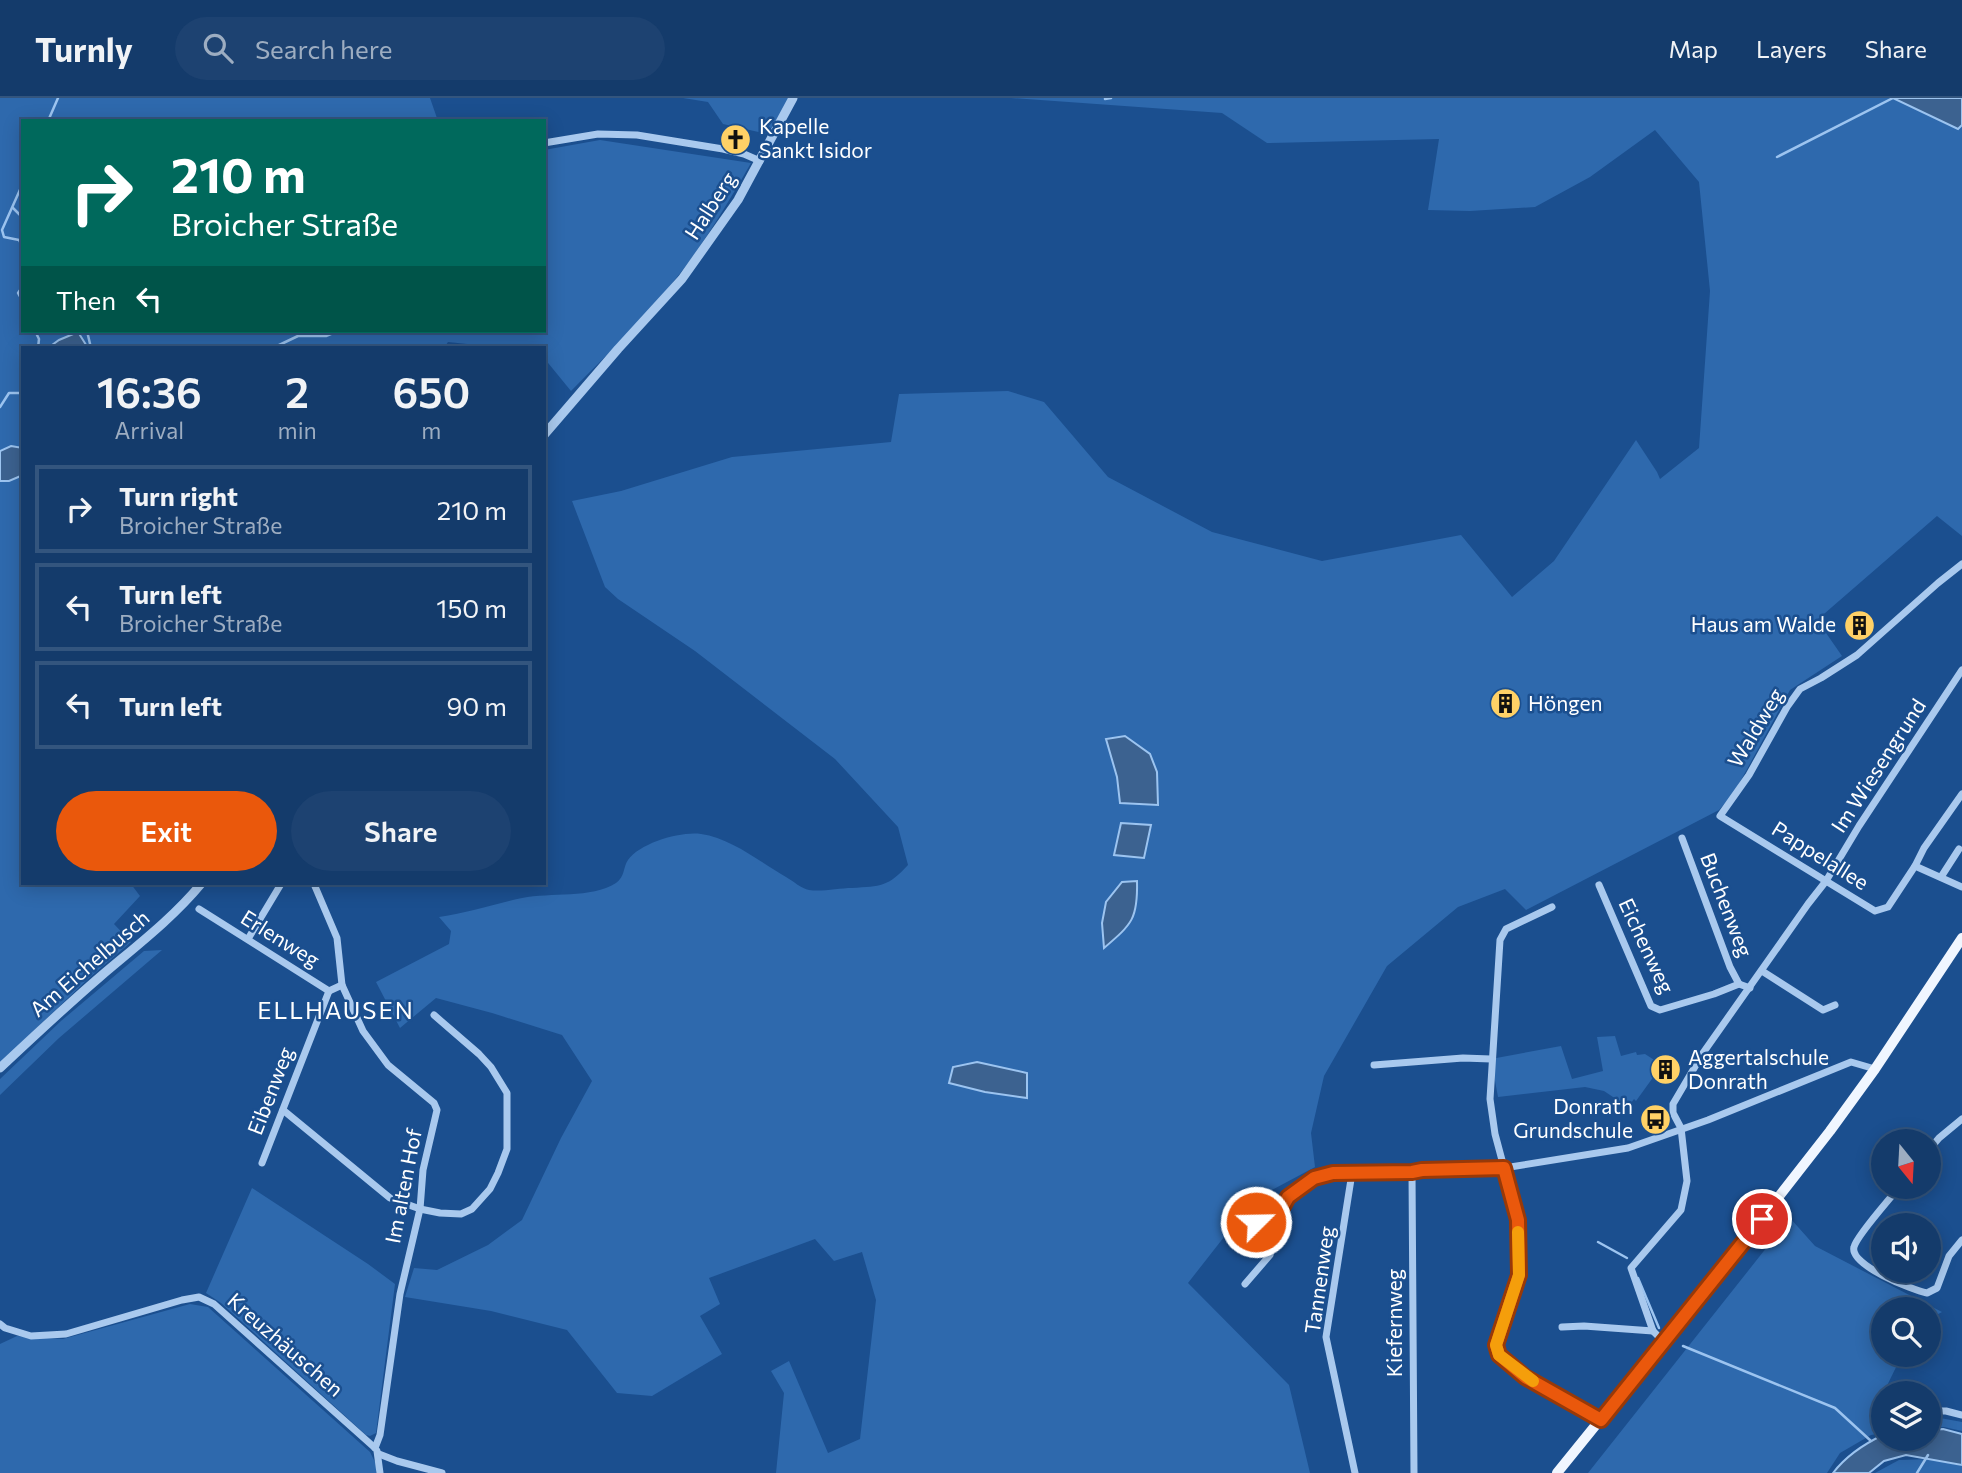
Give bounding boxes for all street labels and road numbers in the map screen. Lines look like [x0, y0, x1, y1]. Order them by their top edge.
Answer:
street label: Halberg [679, 167, 741, 244]
street label: Waldweg [1721, 683, 1788, 771]
street label: Im Wiesengrund [1825, 694, 1930, 837]
street label: Pappelallee [1768, 815, 1874, 894]
street label: Buchenweg [1696, 849, 1759, 960]
street label: Eichenweg [1614, 894, 1680, 997]
street label: Am Eichelbusch [24, 904, 154, 1021]
street label: Erlenweg [237, 904, 325, 972]
street label: Eibenweg [241, 1043, 298, 1138]
street label: Im alten Hof [379, 1125, 426, 1245]
street label: Tannenweg [1299, 1224, 1338, 1335]
street label: Kiefernweg [1381, 1269, 1406, 1377]
street label: Kreuzhäuschen [223, 1287, 349, 1401]

